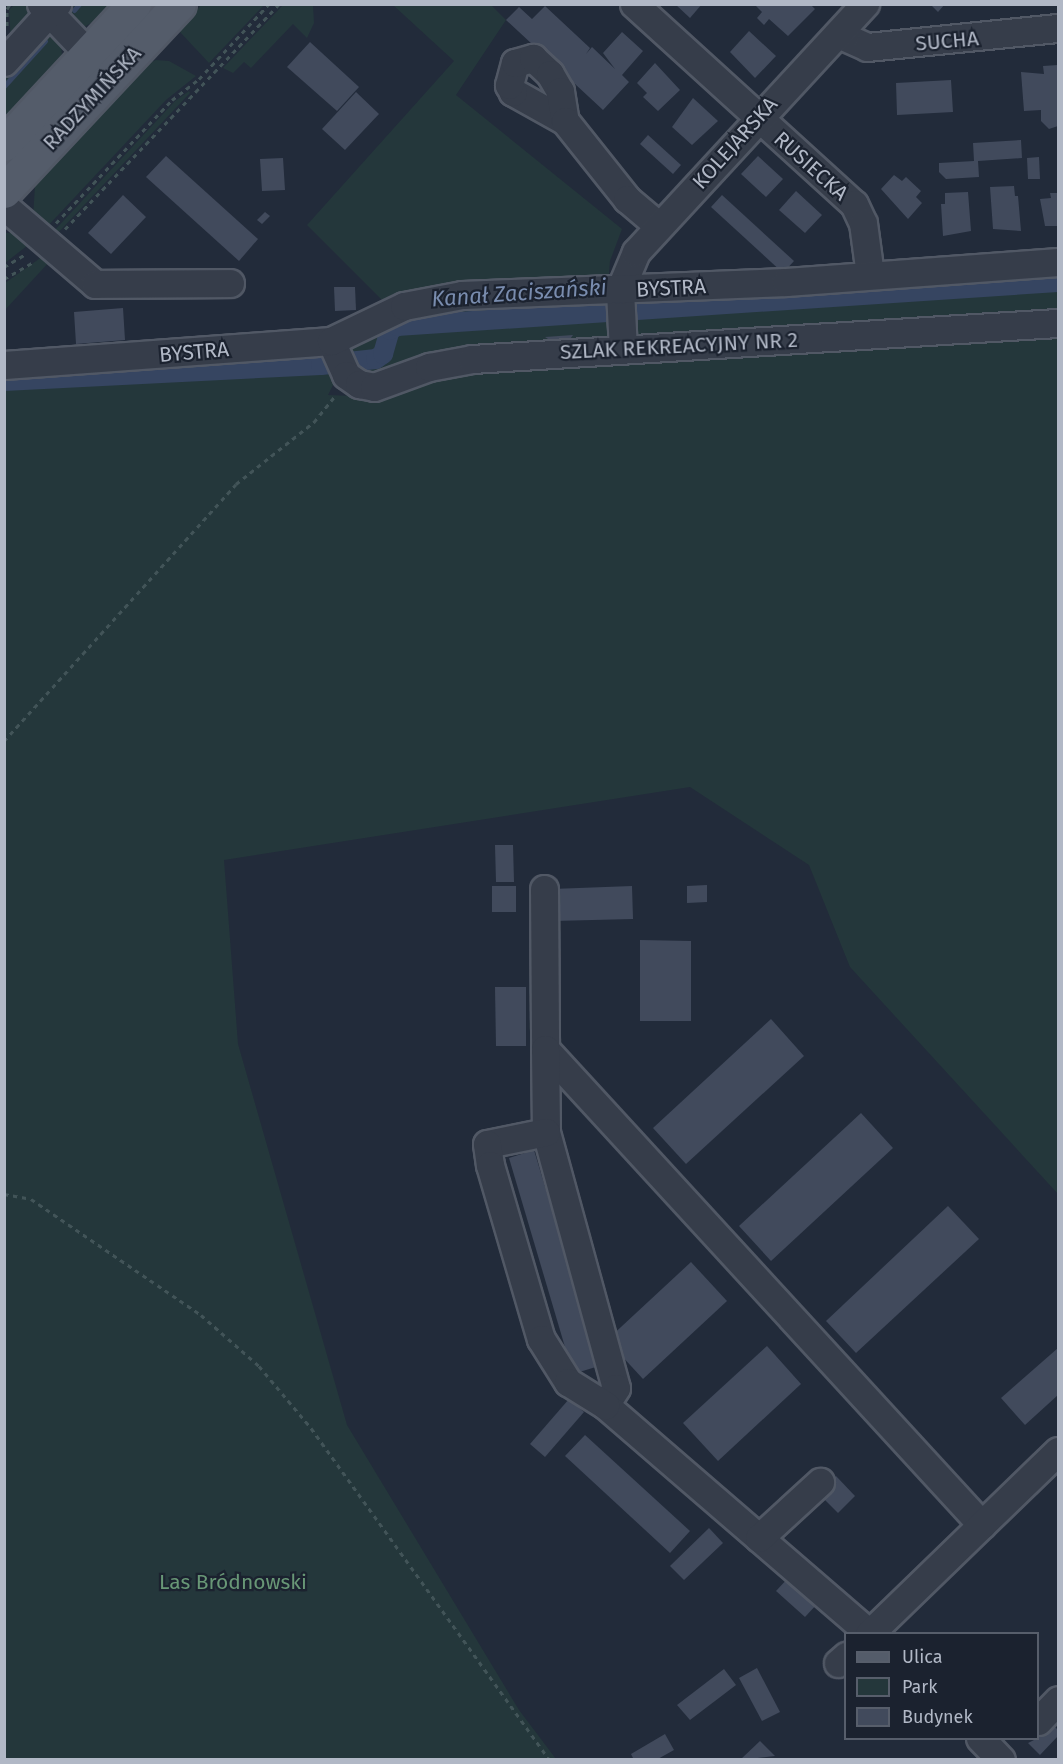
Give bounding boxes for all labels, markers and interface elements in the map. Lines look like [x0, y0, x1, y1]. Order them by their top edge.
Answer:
street label: SUCHA [914, 26, 980, 56]
street label: RADZYMIŃSKA [38, 41, 146, 155]
street label: KOLEJARSKA [687, 92, 783, 194]
street label: RUSIECKA [769, 126, 853, 206]
water label: Kanał Zaciszański [431, 274, 607, 312]
street label: BYSTRA [635, 274, 707, 302]
street label: SZLAK REKREACYJNY NR 2 [559, 327, 799, 365]
street label: BYSTRA [158, 336, 230, 368]
park label: Las Bródnowski [159, 1569, 307, 1595]
legend [844, 1632, 1039, 1740]
text: Ulica [902, 1646, 942, 1668]
text: Park [902, 1676, 937, 1698]
text: Budynek [902, 1706, 973, 1728]

